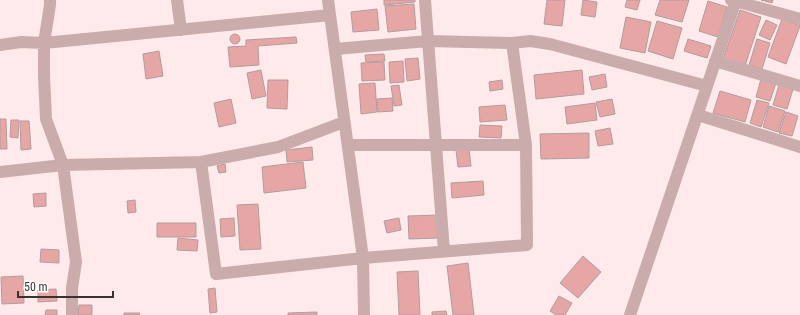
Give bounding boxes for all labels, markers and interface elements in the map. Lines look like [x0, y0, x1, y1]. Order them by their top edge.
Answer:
scale bar [18, 273, 113, 299]
text: 50 m [24, 280, 48, 294]

